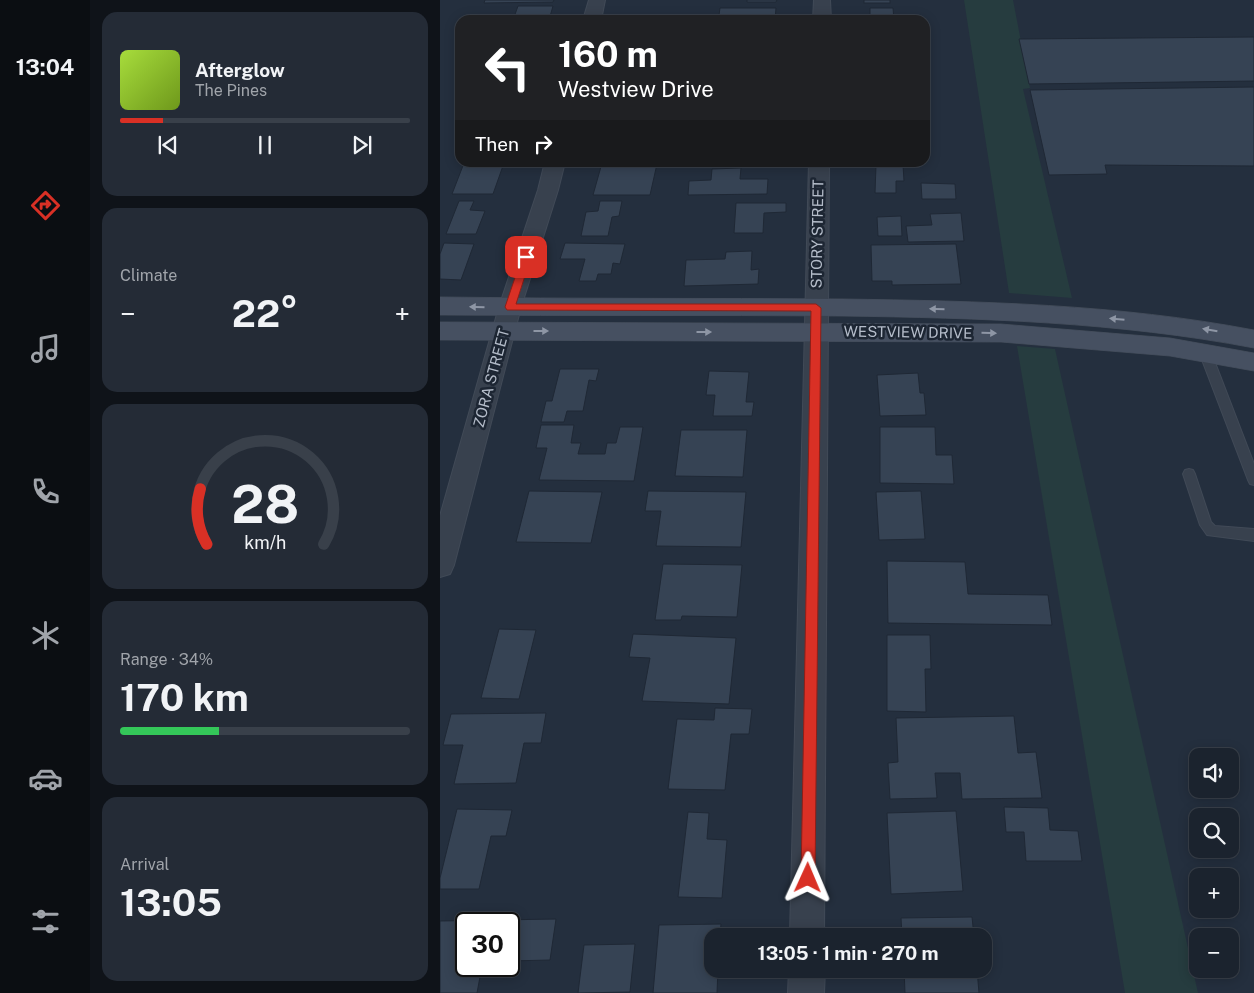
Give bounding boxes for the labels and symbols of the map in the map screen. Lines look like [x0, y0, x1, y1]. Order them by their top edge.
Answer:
street label: STORY STREET [808, 179, 826, 289]
pin [505, 236, 547, 278]
one-way arrow [469, 303, 485, 311]
one-way arrow [929, 305, 945, 313]
one-way arrow [1108, 315, 1124, 323]
street label: WESTVIEW DRIVE [843, 322, 973, 342]
one-way arrow [1201, 325, 1217, 333]
street label: ZORA STREET [470, 327, 512, 429]
one-way arrow [533, 327, 549, 335]
one-way arrow [696, 328, 712, 336]
one-way arrow [981, 329, 997, 337]
position arrow [781, 851, 833, 903]
speed limit sign: 30 [455, 912, 520, 977]

